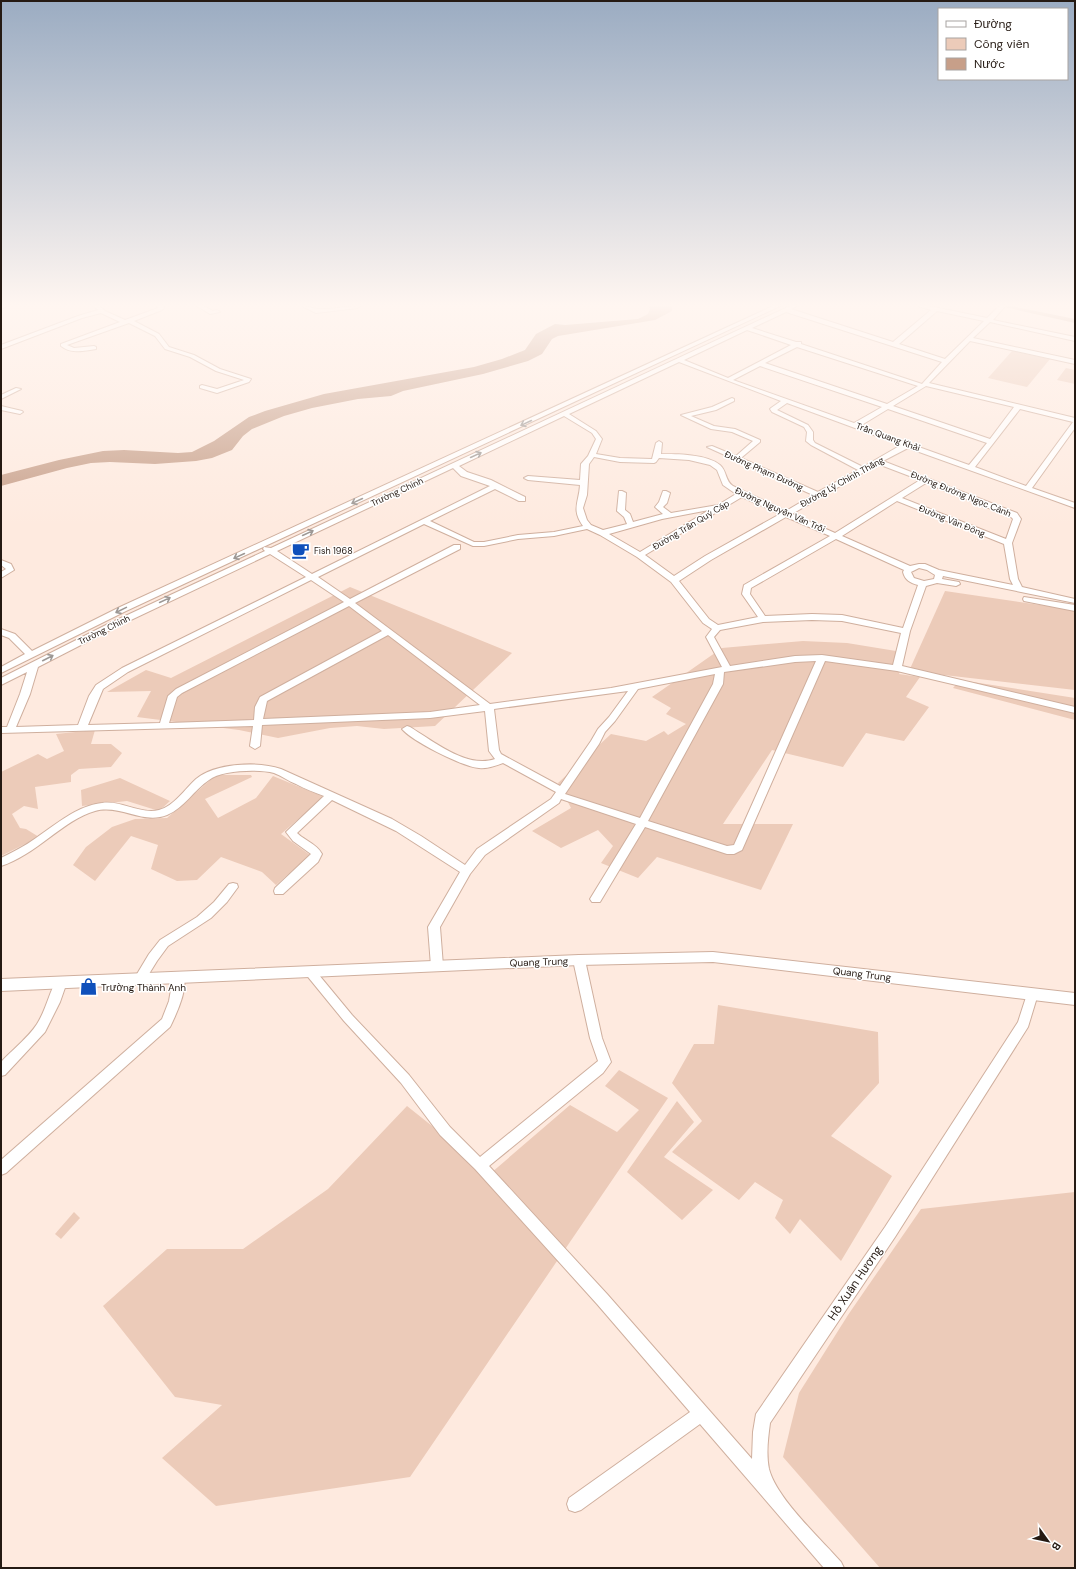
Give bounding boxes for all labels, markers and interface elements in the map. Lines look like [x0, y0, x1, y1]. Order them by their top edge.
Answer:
legend [938, 8, 1068, 80]
text: Đường [974, 16, 1012, 32]
text: Công viên [974, 36, 1030, 52]
text: Nước [974, 56, 1005, 72]
one-way arrow [520, 420, 532, 427]
street label: Trần Quang Khải [854, 420, 922, 454]
street label: Đường Phạm Đường [723, 448, 805, 494]
one-way arrow [470, 451, 482, 458]
street label: Đường Lý Chính Thắng [798, 454, 886, 510]
street label: Đường Đường Ngọc Cảnh [909, 468, 1013, 520]
street label: Trường Chinh [369, 475, 425, 509]
street label: Đường Nguyễn Văn Trỗi [733, 485, 827, 535]
street label: Đường Trần Quý Cáp [650, 497, 732, 553]
one-way arrow [351, 498, 363, 505]
street label: Đường Vân Đông [917, 502, 987, 540]
one-way arrow [301, 529, 313, 536]
cafe icon: Fish 1968 [291, 541, 311, 561]
place label: Fish 1968 [314, 545, 353, 557]
one-way arrow [233, 553, 245, 560]
one-way arrow [158, 596, 170, 603]
one-way arrow [115, 607, 127, 614]
street label: Trường Chinh [76, 612, 132, 648]
one-way arrow [42, 654, 54, 661]
street label: Quang Trung [509, 954, 569, 970]
street label: Quang Trung [832, 964, 892, 984]
shop icon: Trường Thành Anh [78, 977, 98, 997]
place label: Trường Thành Anh [101, 981, 186, 994]
street label: Hồ Xuân Hương [824, 1242, 886, 1323]
north arrow [1028, 1521, 1068, 1561]
text: B [1049, 1540, 1064, 1553]

